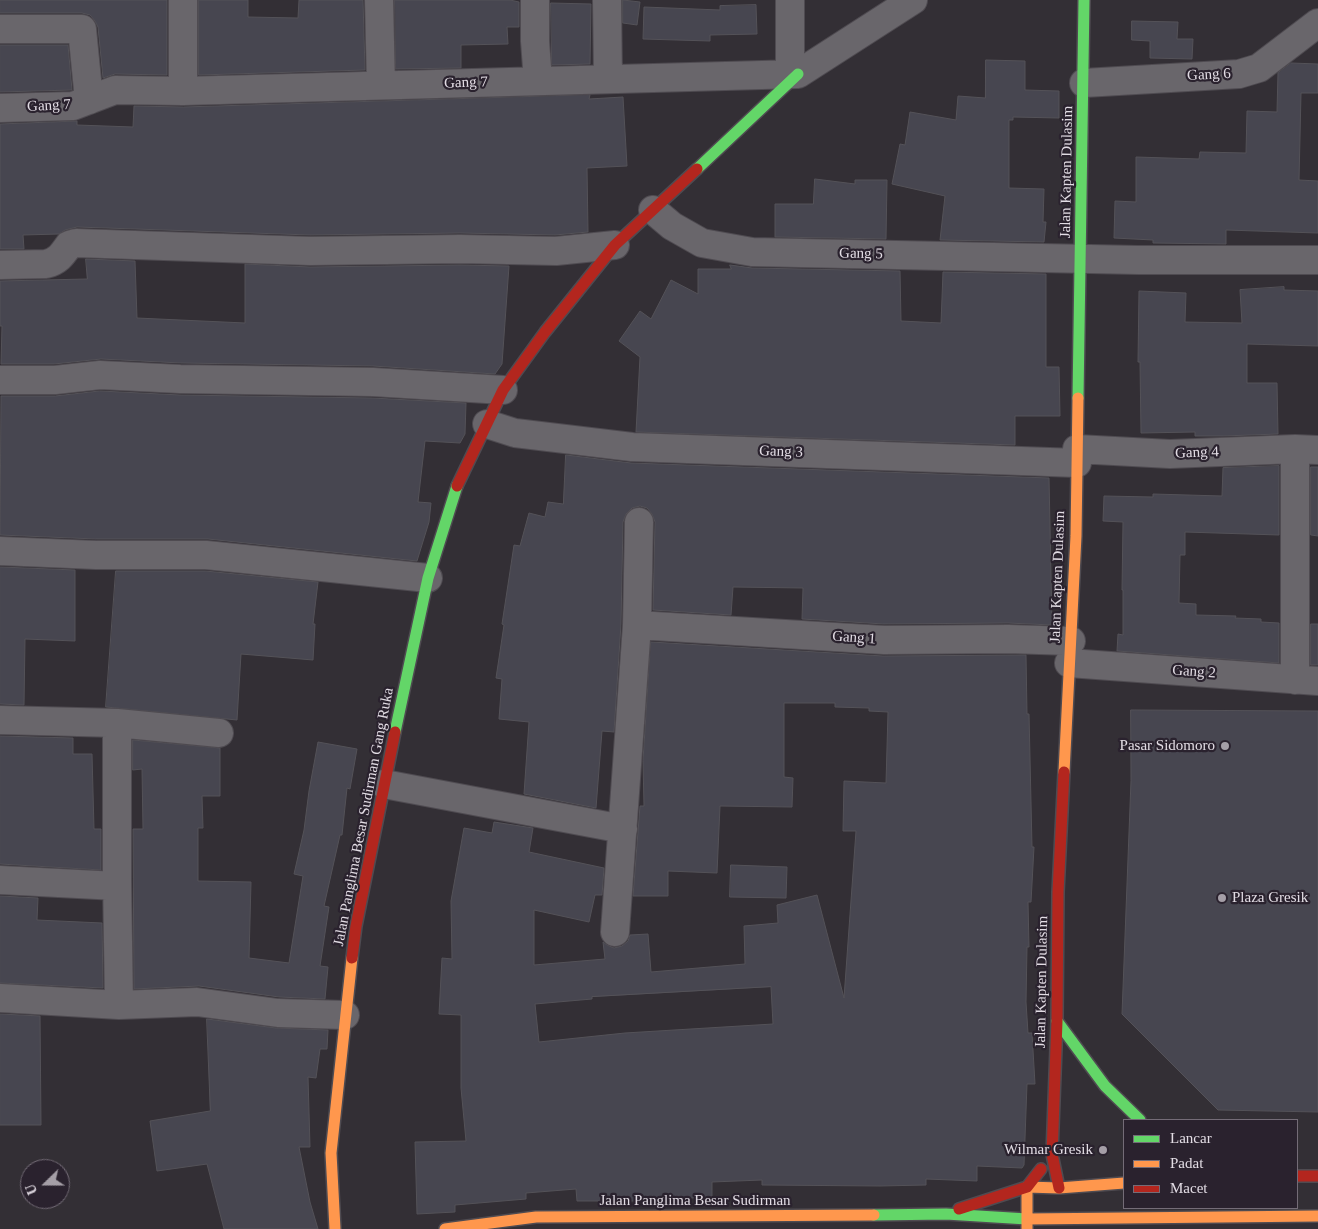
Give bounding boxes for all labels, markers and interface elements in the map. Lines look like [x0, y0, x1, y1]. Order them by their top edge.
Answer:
street label: Gang 6 [1187, 65, 1231, 85]
street label: Gang 7 [444, 73, 488, 93]
street label: Gang 7 [27, 96, 71, 116]
street label: Jalan Kapten Dulasim [1057, 106, 1077, 238]
street label: Gang 5 [839, 245, 883, 263]
street label: Gang 3 [759, 442, 803, 462]
street label: Gang 4 [1175, 443, 1219, 463]
street label: Jalan Kapten Dulasim [1047, 510, 1069, 644]
street label: Gang 1 [832, 627, 876, 649]
street label: Gang 2 [1172, 661, 1216, 683]
street label: Jalan Panglima Besar Sudirman Gang Ruka [330, 686, 398, 948]
place label: Pasar Sidomoro [1120, 737, 1215, 755]
marker: Pasar Sidomoro [1219, 740, 1231, 752]
place label: Plaza Gresik [1232, 889, 1308, 907]
marker: Plaza Gresik [1216, 892, 1228, 904]
street label: Jalan Kapten Dulasim [1032, 916, 1052, 1048]
legend [1123, 1119, 1298, 1209]
text: Lancar [1170, 1130, 1212, 1146]
place label: Wilmar Gresik [1004, 1141, 1093, 1159]
marker: Wilmar Gresik [1097, 1144, 1109, 1156]
text: Padat [1170, 1155, 1203, 1171]
north arrow [20, 1159, 70, 1209]
text: Macet [1170, 1180, 1207, 1196]
text: U [23, 1182, 40, 1197]
street label: Jalan Panglima Besar Sudirman [599, 1192, 791, 1210]

